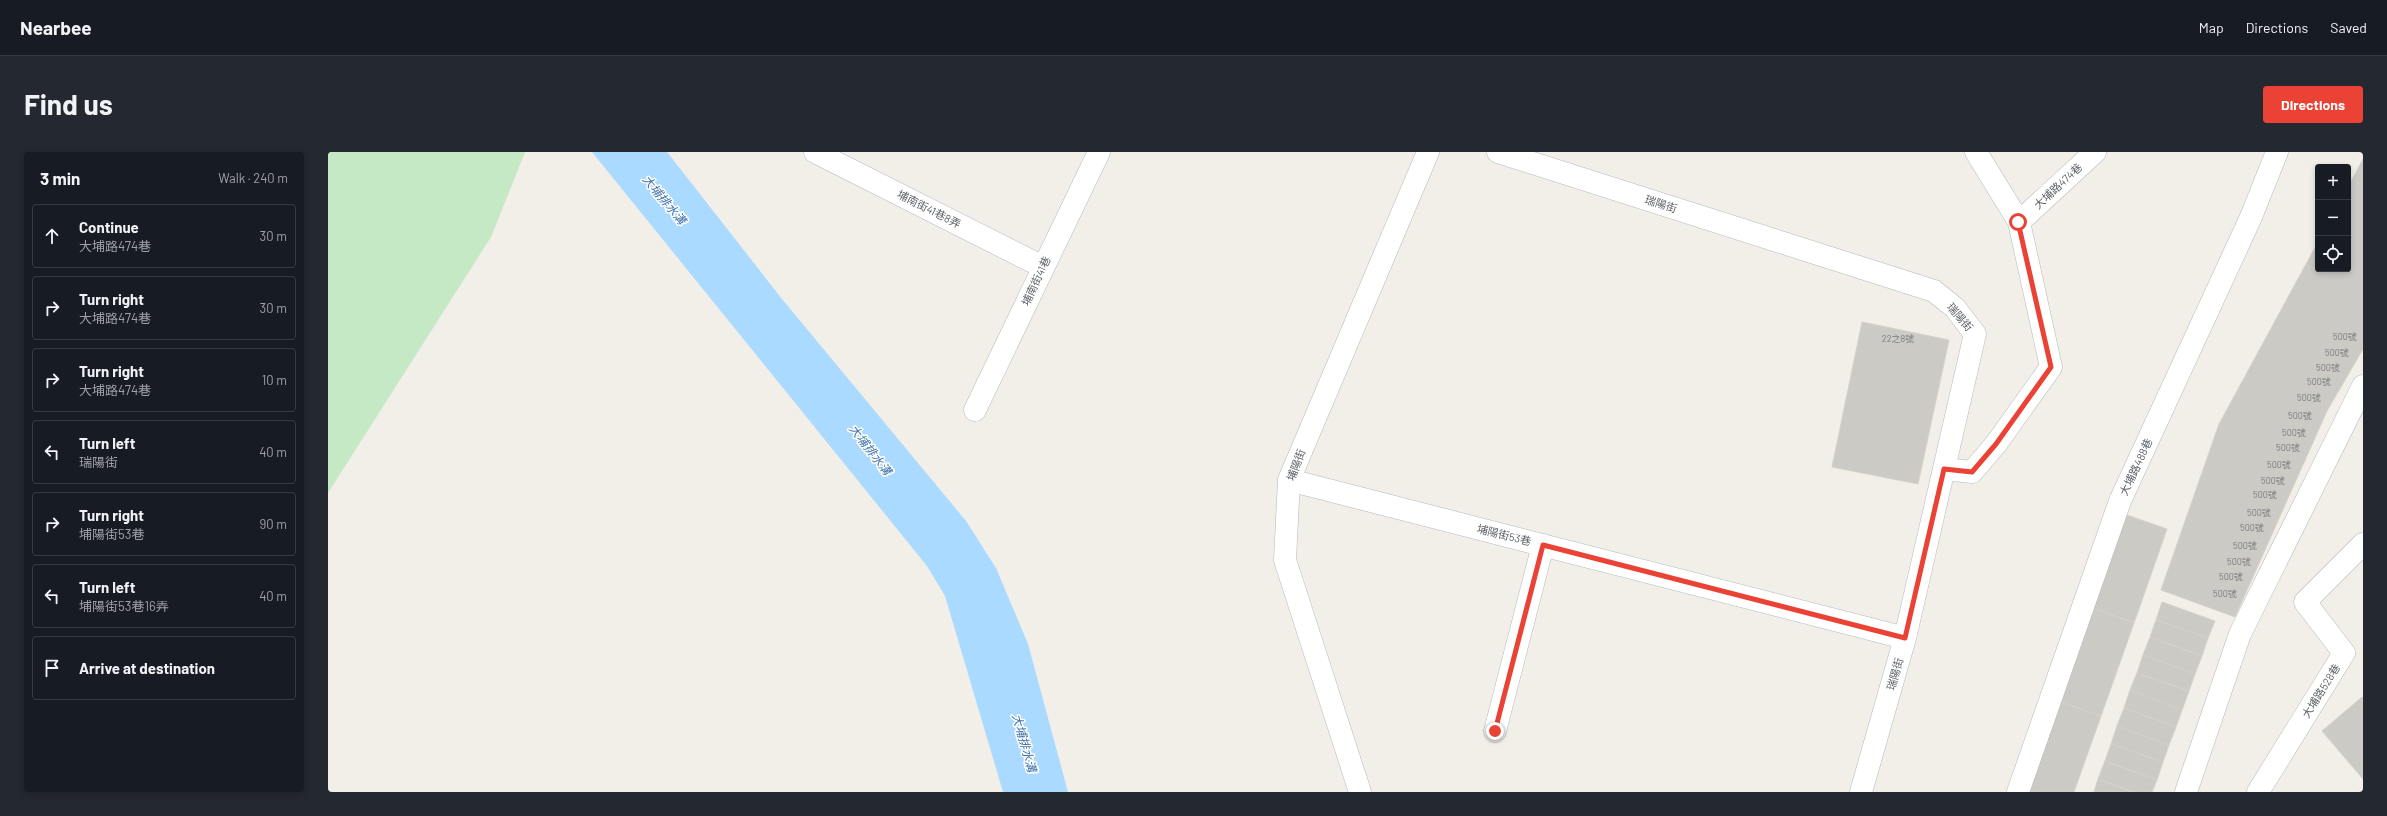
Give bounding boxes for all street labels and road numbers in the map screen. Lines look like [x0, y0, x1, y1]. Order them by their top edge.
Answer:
street label: 大埔路474巷 [2031, 160, 2084, 211]
street label: 埔南街41巷8弄 [895, 187, 963, 230]
street label: 瑞陽街 [1643, 192, 1679, 215]
street label: 埔南街41巷 [1018, 254, 1053, 308]
street label: 瑞陽街 [1945, 300, 1976, 333]
street label: 大埔路488巷 [2117, 436, 2154, 497]
street label: 埔陽街 [1284, 447, 1307, 483]
street label: 埔陽街53巷 [1476, 522, 1533, 548]
street label: 瑞陽街 [1884, 656, 1905, 692]
street label: 大埔路528巷 [2299, 661, 2342, 720]

